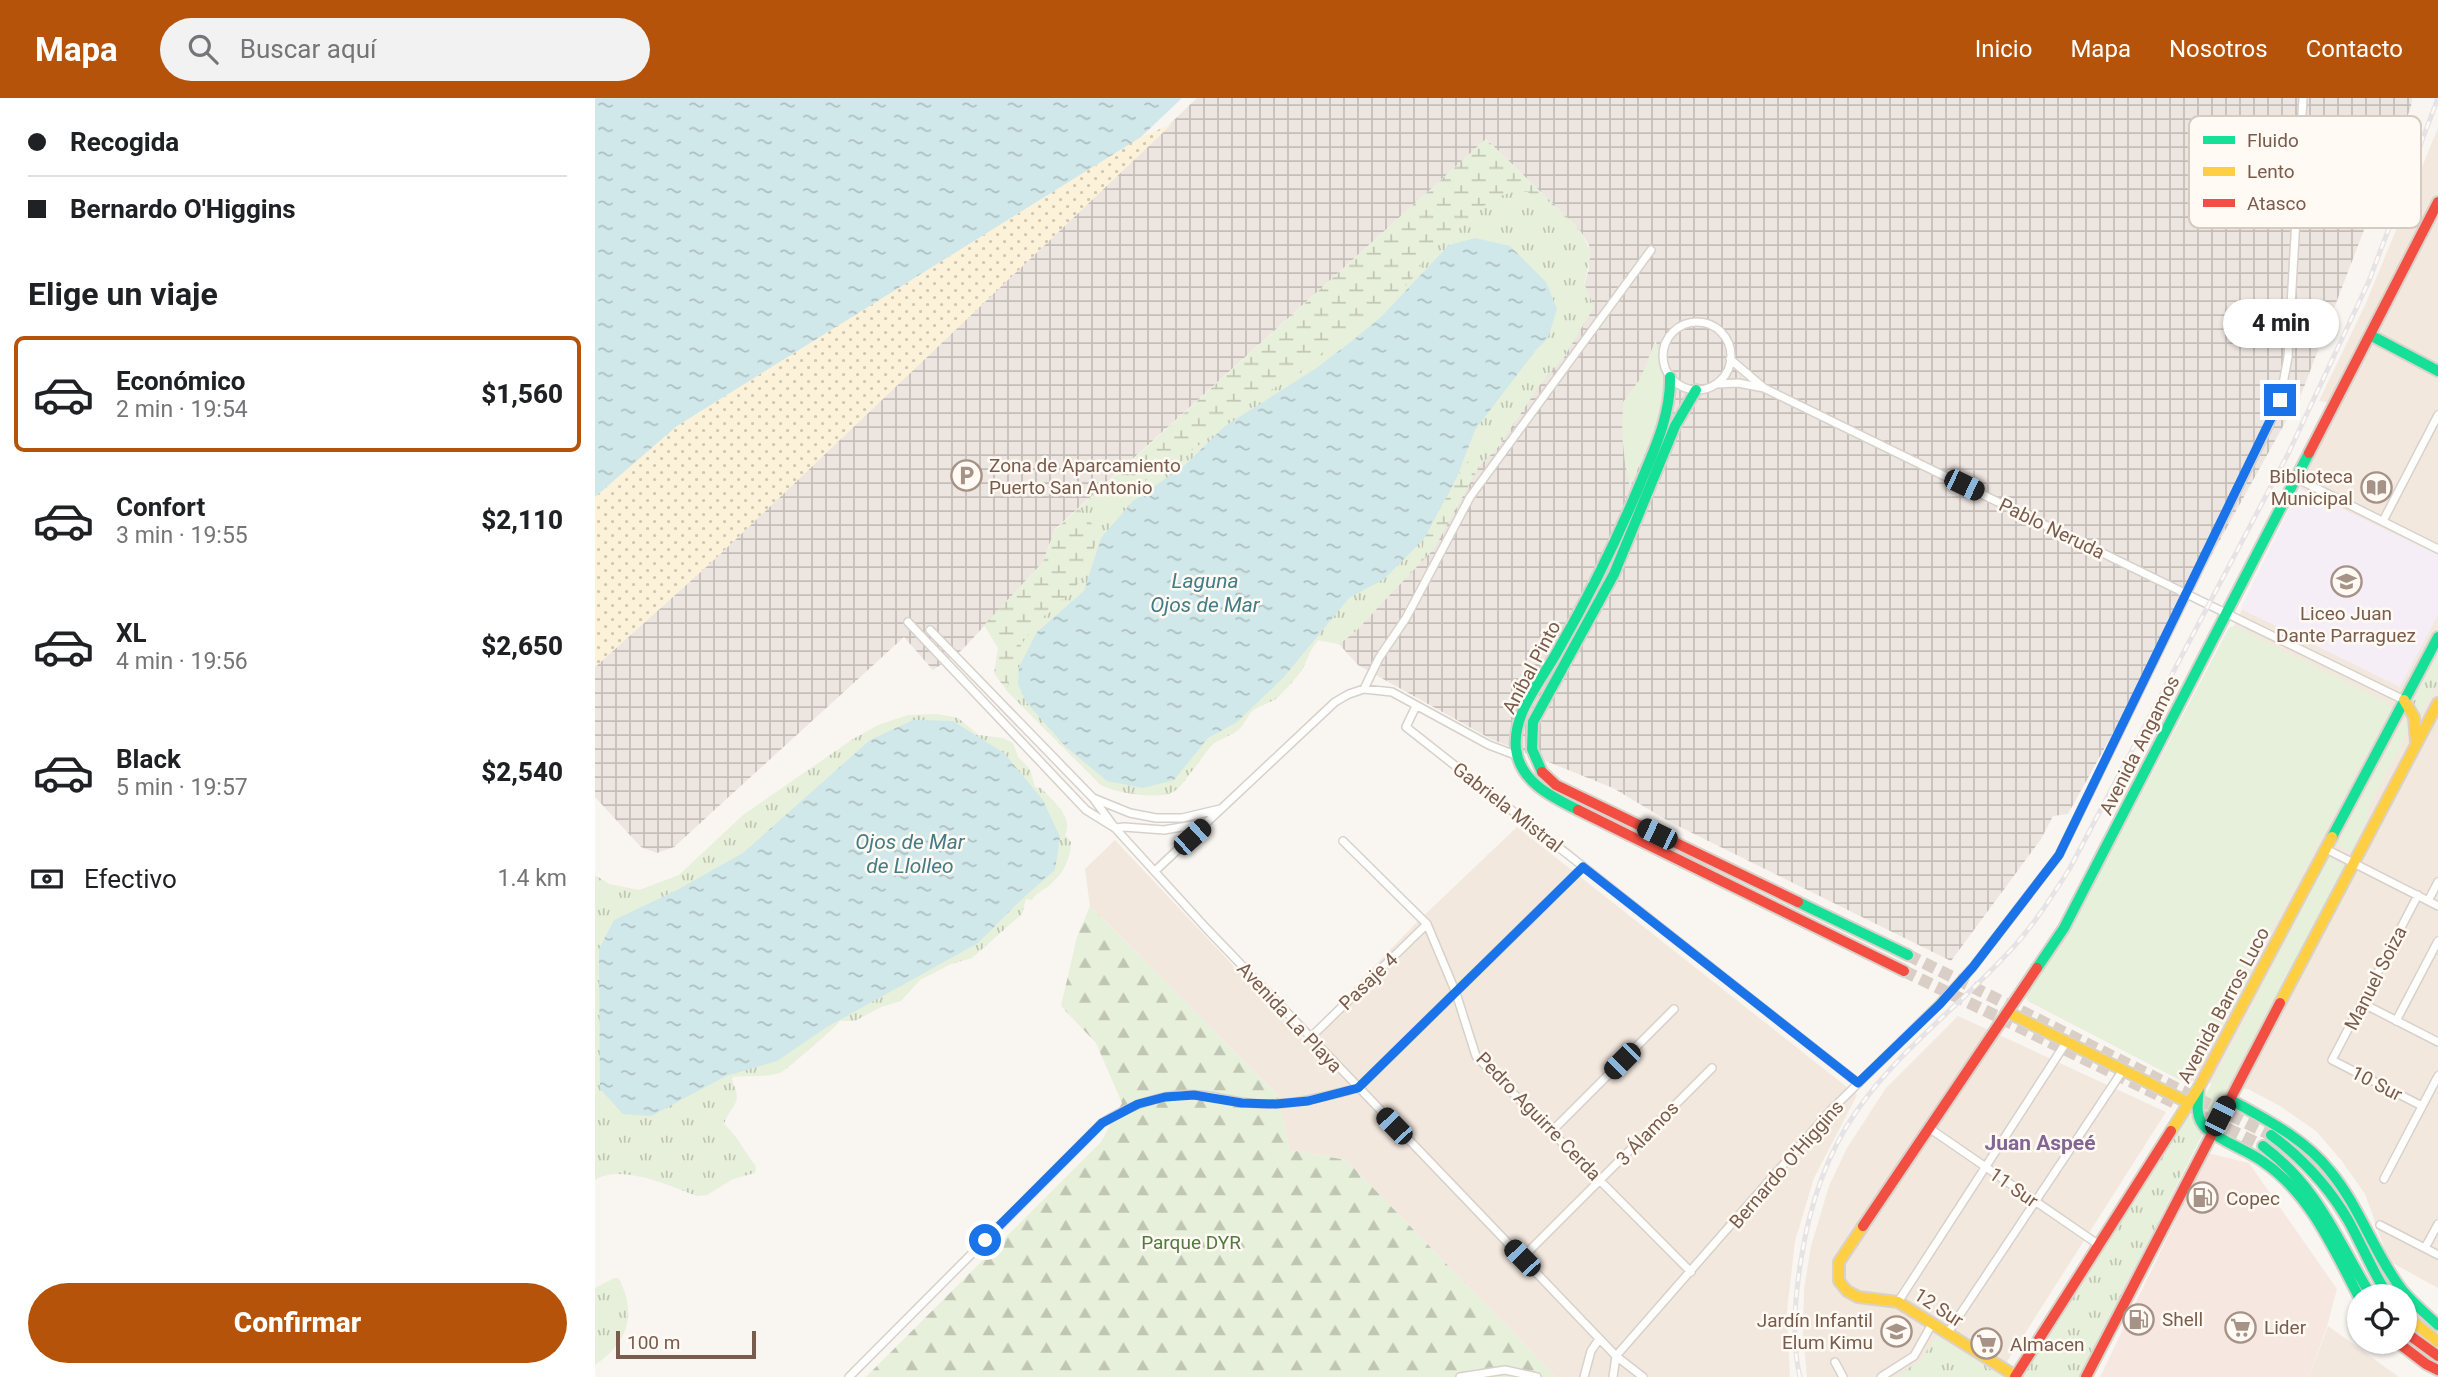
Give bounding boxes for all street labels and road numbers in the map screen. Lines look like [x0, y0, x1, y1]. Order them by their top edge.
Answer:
street label: Pablo Neruda [1995, 493, 2108, 564]
street label: Aníbal Pinto [1497, 617, 1566, 718]
street label: Avenida Angamos [2094, 672, 2184, 819]
street label: Gabriela Mistral [1448, 757, 1567, 857]
street label: Manuel Soiza [2339, 922, 2412, 1034]
street label: Avenida Barros Luco [2173, 923, 2274, 1087]
street label: Pasaje 4 [1334, 948, 1403, 1015]
street label: Avenida La Playa [1232, 957, 1347, 1078]
street label: Pedro Aguirre Cerda [1471, 1047, 1606, 1185]
street label: 10 Sur [2347, 1061, 2407, 1106]
street label: Bernardo O'Higgins [1724, 1095, 1848, 1233]
street label: 3 Álamos [1611, 1097, 1683, 1170]
street label: 11 Sur [1985, 1162, 2043, 1213]
street label: 12 Sur [1910, 1283, 1968, 1332]

